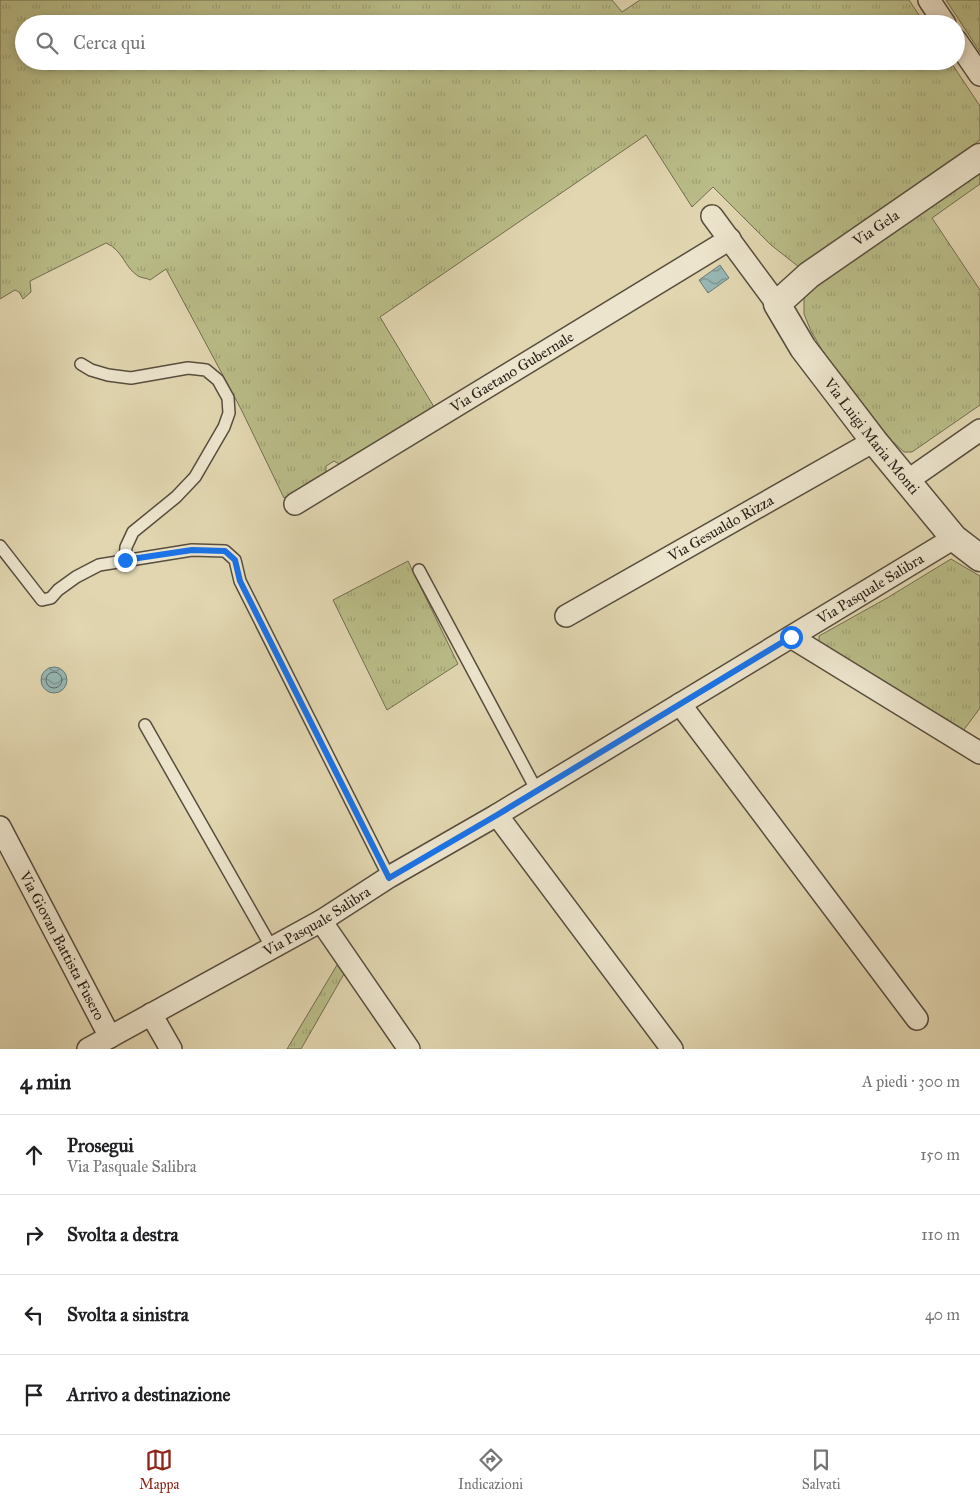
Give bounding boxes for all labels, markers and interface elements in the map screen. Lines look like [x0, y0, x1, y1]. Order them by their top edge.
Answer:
search box [15, 15, 965, 70]
icon: search [33, 29, 61, 57]
text: Cerca qui [73, 31, 145, 54]
street label: Via Gela [849, 206, 903, 250]
street label: Via Gaetano Gubernale [446, 327, 577, 417]
street label: Via Luigi Maria Monti [820, 374, 923, 498]
street label: Via Gesualdo Rizza [664, 491, 777, 566]
route end [114, 549, 137, 572]
street label: Via Pasquale Salibra [813, 549, 928, 628]
route start [780, 626, 803, 649]
street label: Via Giovan Battista Fusero [15, 867, 109, 1024]
street label: Via Pasquale Salibra [259, 882, 374, 961]
text: 4 min [20, 1069, 71, 1095]
text: A piedi · 300 m [862, 1072, 960, 1091]
text: Prosegui [67, 1134, 134, 1157]
icon: ahead [20, 1141, 48, 1169]
text: 150 m [920, 1145, 960, 1164]
text: Via Pasquale Salibra [67, 1157, 197, 1176]
icon: right [20, 1221, 48, 1249]
text: Svolta a destra [67, 1223, 179, 1246]
text: 110 m [921, 1225, 960, 1244]
icon: left [20, 1301, 48, 1329]
text: Svolta a sinistra [67, 1303, 189, 1326]
text: 40 m [925, 1305, 960, 1324]
icon: arrive [20, 1381, 48, 1409]
text: Arrivo a destinazione [67, 1383, 230, 1406]
tab: Mappa [139, 1446, 180, 1493]
tab: Indicazioni [458, 1446, 523, 1493]
tab: Salvati [802, 1446, 841, 1493]

